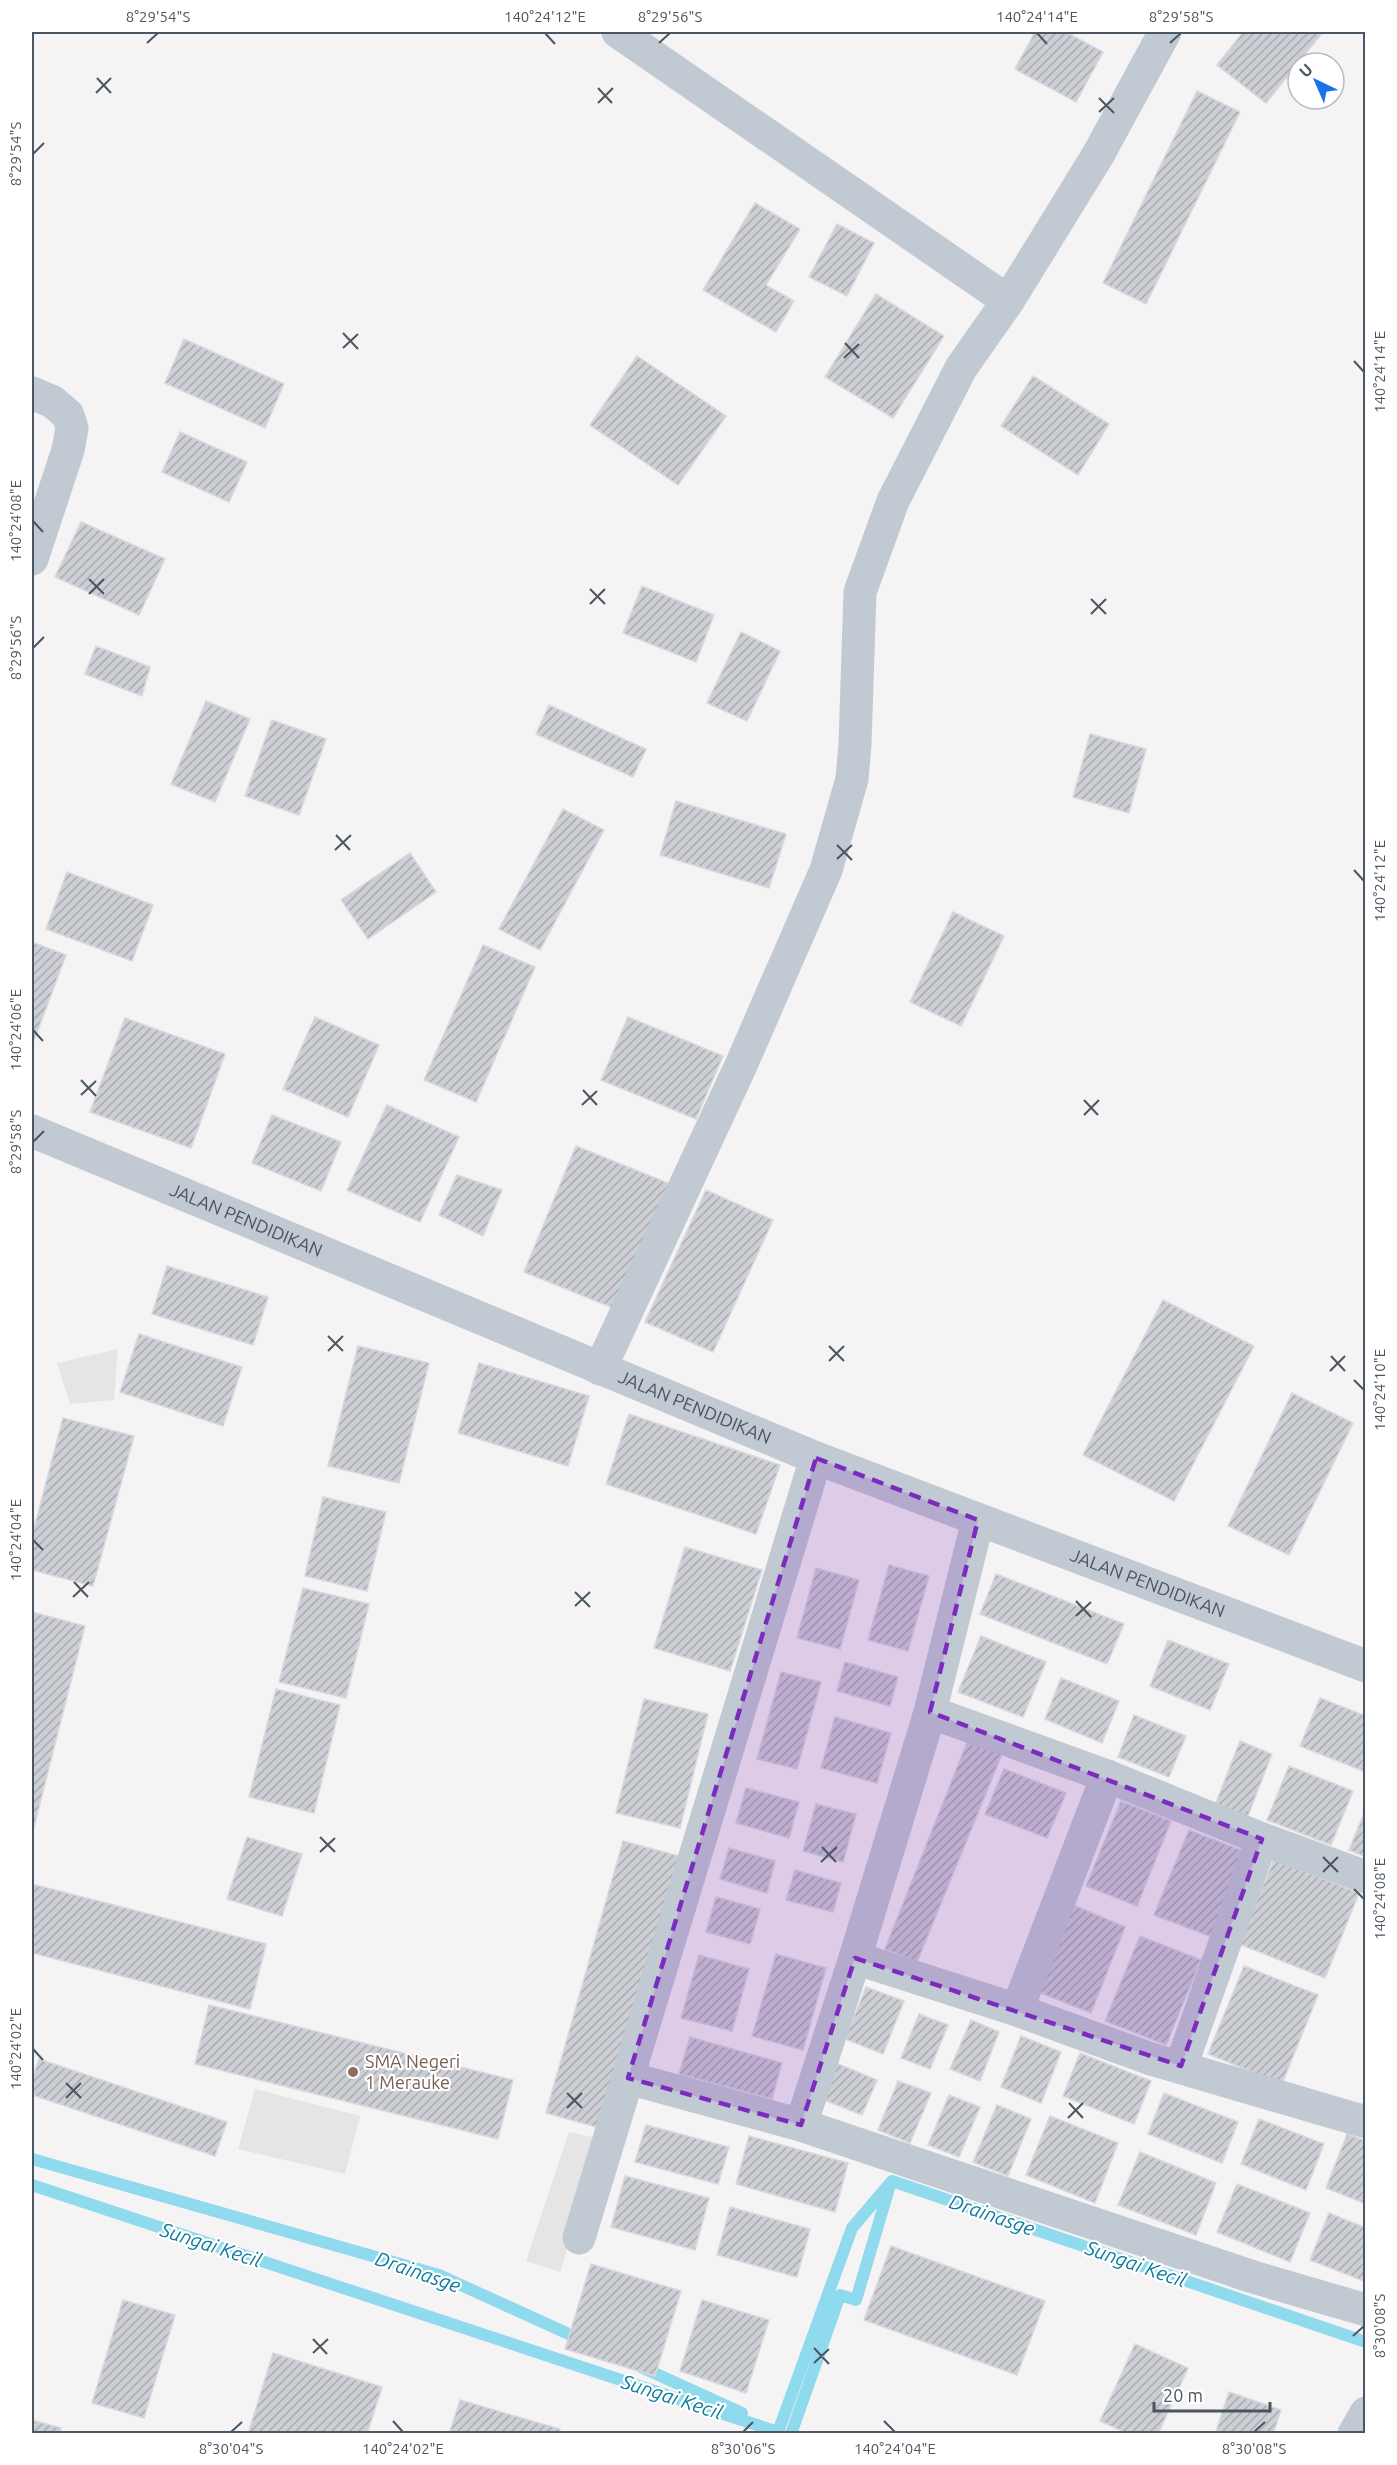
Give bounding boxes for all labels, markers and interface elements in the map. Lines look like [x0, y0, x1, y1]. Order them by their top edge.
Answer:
text: 8°29'54"S [126, 8, 190, 25]
text: 140°24'12"E [504, 8, 586, 25]
text: 8°29'56"S [638, 8, 702, 25]
text: 140°24'14"E [996, 8, 1078, 25]
text: 8°29'58"S [1149, 8, 1213, 25]
north arrow [1286, 51, 1346, 111]
text: U [1295, 60, 1316, 81]
text: 8°29'54"S [7, 122, 24, 186]
text: 140°24'14"E [1371, 331, 1388, 413]
text: 140°24'08"E [7, 480, 24, 562]
text: 8°29'56"S [7, 616, 24, 680]
text: 140°24'12"E [1371, 840, 1388, 922]
text: 140°24'06"E [7, 989, 24, 1071]
text: 8°29'58"S [7, 1110, 24, 1174]
street label: JALAN PENDIDIKAN [167, 1179, 326, 1260]
text: 140°24'10"E [1371, 1349, 1388, 1431]
street label: JALAN PENDIDIKAN [616, 1366, 774, 1447]
text: 140°24'04"E [7, 1499, 24, 1581]
street label: JALAN PENDIDIKAN [1068, 1544, 1228, 1621]
text: 140°24'08"E [1371, 1858, 1388, 1940]
text: 140°24'02"E [7, 2008, 24, 2090]
place label: SMA Negeri 1 Merauke [365, 2051, 460, 2092]
marker: SMA Negeri 1 Merauke [346, 2065, 360, 2079]
water label: Drainasge [947, 2189, 1038, 2240]
water label: Sungai Kecil [157, 2217, 265, 2272]
water label: Sungai Kecil [1082, 2235, 1190, 2292]
water label: Drainasge [373, 2246, 464, 2297]
text: 8°30'08"S [1371, 2294, 1388, 2358]
water label: Sungai Kecil [618, 2369, 726, 2424]
scale bar [1154, 2375, 1270, 2413]
text: 20 m [1163, 2385, 1203, 2405]
text: 8°30'04"S [199, 2440, 263, 2457]
text: 140°24'02"E [362, 2440, 444, 2457]
text: 8°30'06"S [711, 2440, 775, 2457]
text: 140°24'04"E [854, 2440, 936, 2457]
text: 8°30'08"S [1222, 2440, 1286, 2457]

